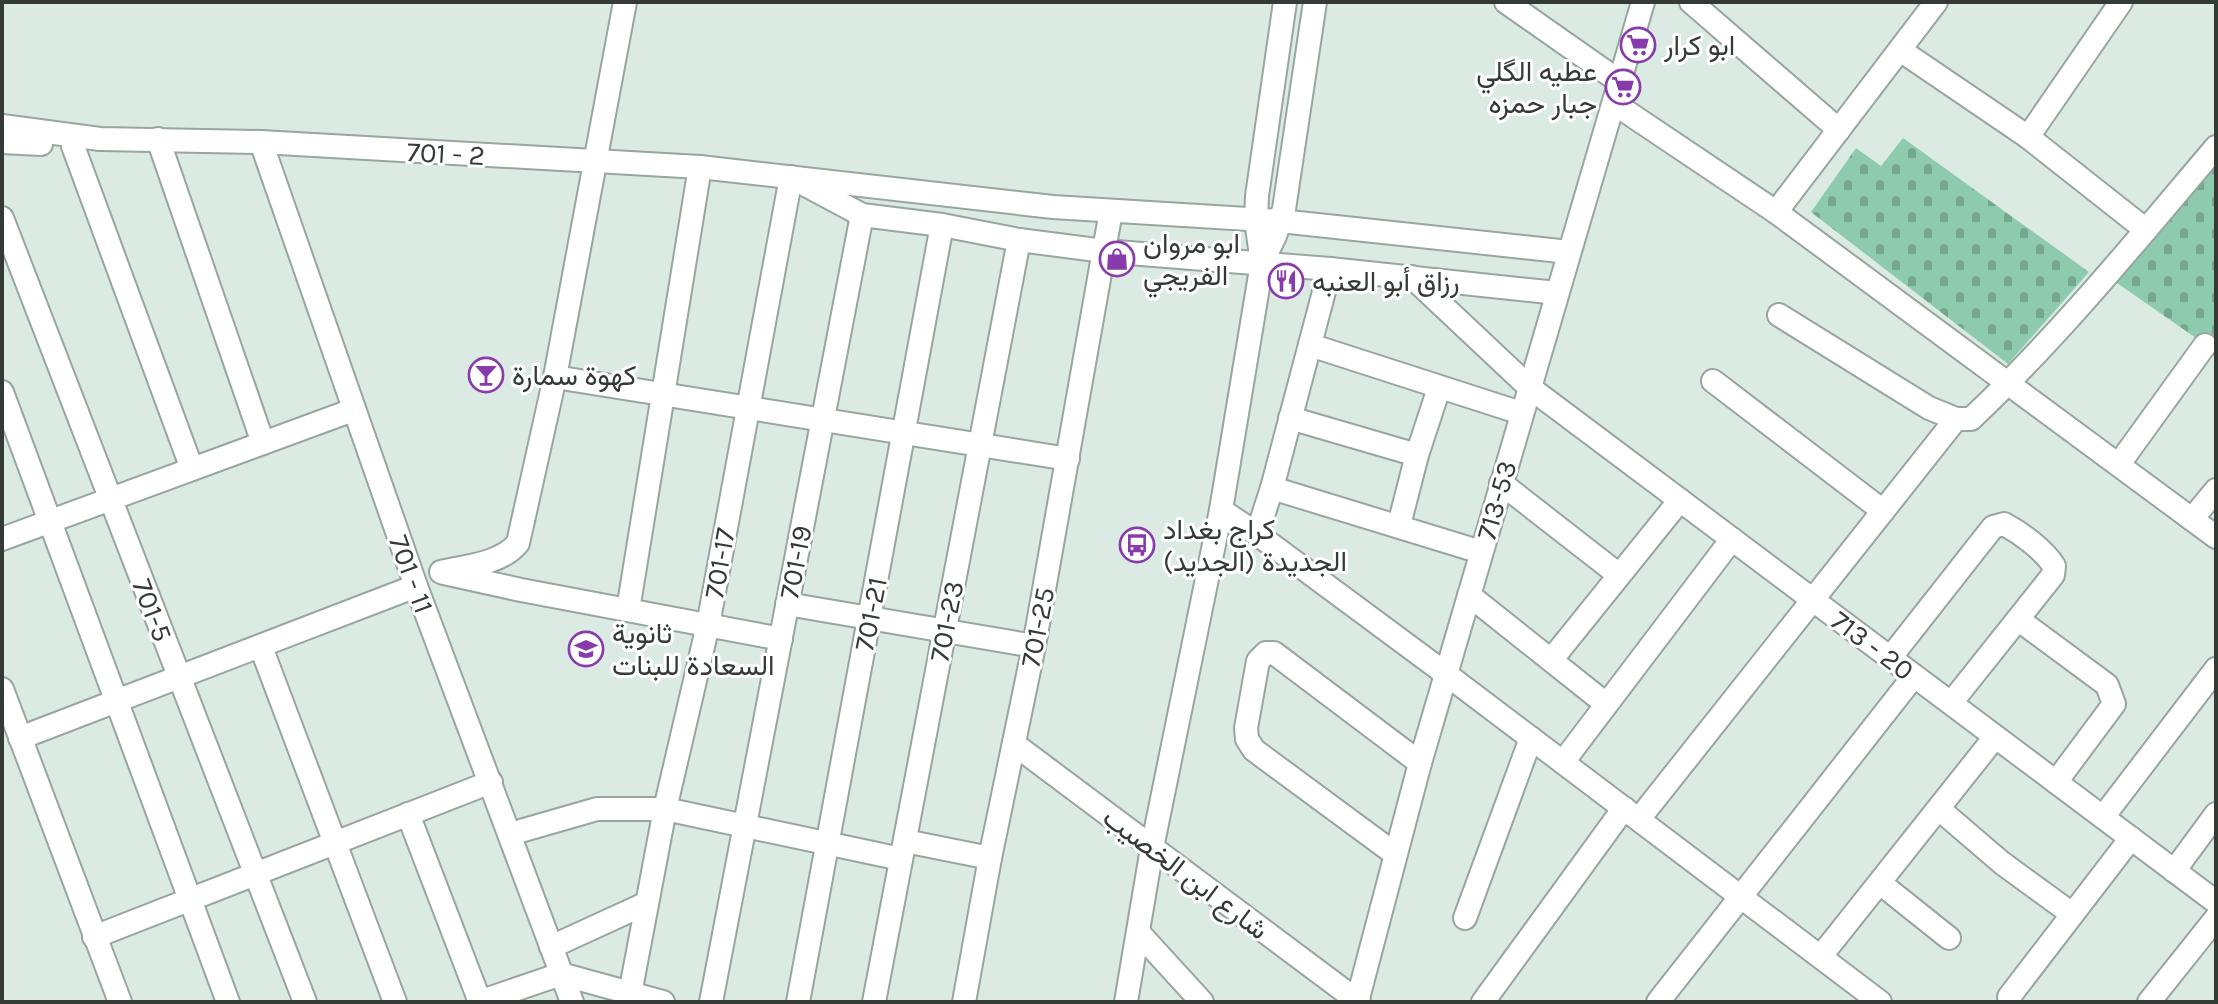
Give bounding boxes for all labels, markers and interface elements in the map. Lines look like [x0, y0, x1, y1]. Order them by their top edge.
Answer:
supermarket icon: ابو كرار [1619, 26, 1657, 64]
place label: ابو كرار [1663, 29, 1735, 63]
place label: عطيه الگلي جبار حمزه [1476, 55, 1597, 121]
supermarket icon: عطيه الگلي جبار حمزه [1604, 68, 1642, 106]
street label: 701 - 2 [406, 135, 486, 172]
place label: ابو مروان الفريجي [1143, 227, 1240, 298]
shop icon: ابو مروان الفريجي [1098, 240, 1136, 278]
restaurant icon: رزاق أبو العنبه [1267, 262, 1305, 300]
place label: رزاق أبو العنبه [1312, 265, 1459, 299]
bar icon: كهوة سمارة [467, 356, 505, 394]
place label: كهوة سمارة [512, 359, 636, 393]
street label: 713-53 [1469, 457, 1524, 544]
place label: كراج بغداد الجديدة (الجديد) [1163, 513, 1347, 578]
street label: 701-19 [772, 522, 819, 602]
street label: 701-17 [697, 525, 742, 601]
bus stop icon: كراج بغداد الجديدة (الجديد) [1118, 526, 1156, 564]
street label: 701 - 11 [382, 531, 441, 618]
street label: 701-5 [126, 574, 180, 646]
street label: 701-21 [847, 575, 894, 654]
street label: 701-23 [923, 578, 970, 664]
street label: 701-25 [1014, 584, 1061, 670]
street label: 713 - 20 [1825, 604, 1920, 687]
place label: ثانوية السعادة للبنات [612, 617, 775, 682]
school or university icon: ثانوية السعادة للبنات [567, 630, 605, 668]
street label: شارع ابن الخصيب [1095, 801, 1275, 948]

